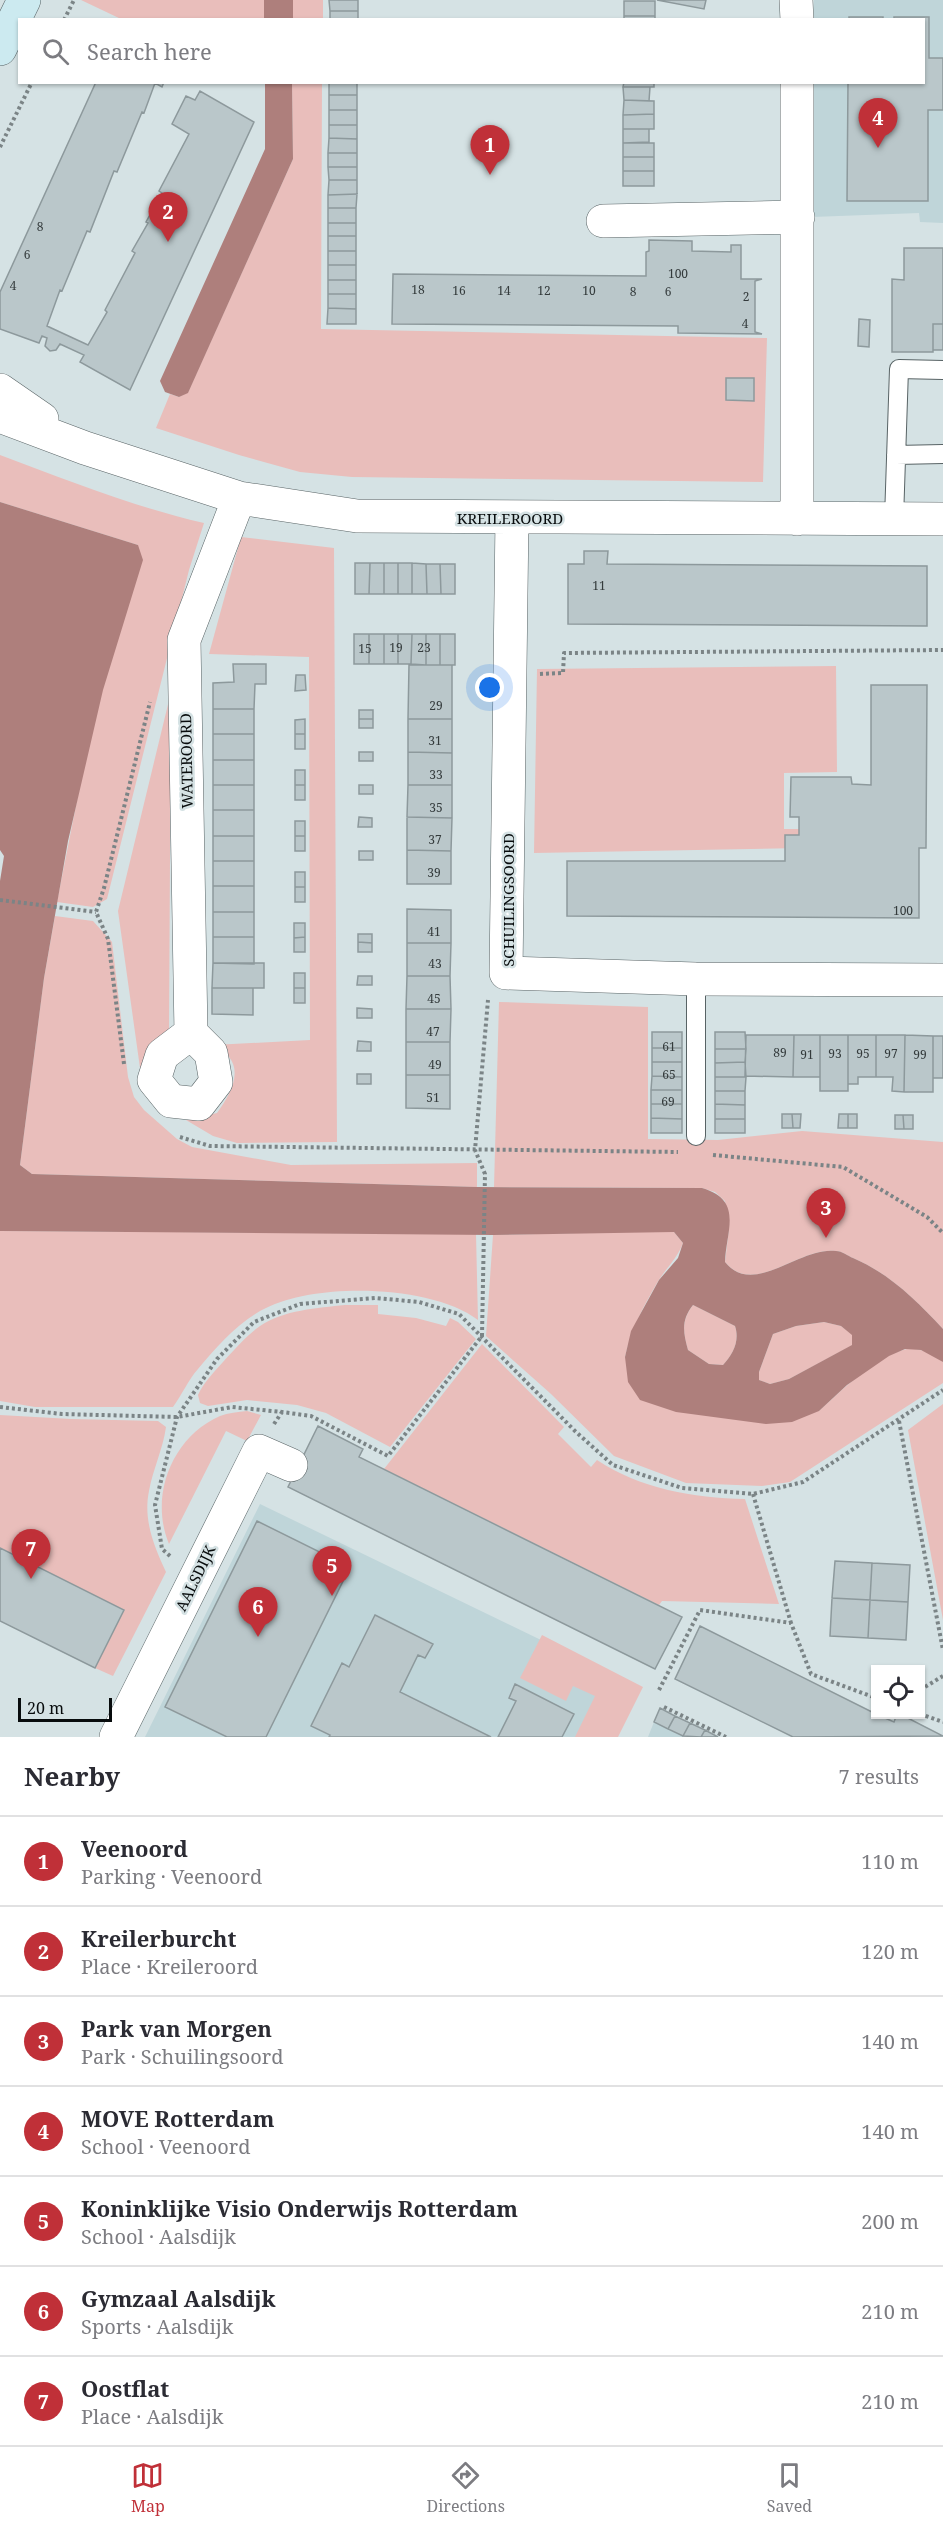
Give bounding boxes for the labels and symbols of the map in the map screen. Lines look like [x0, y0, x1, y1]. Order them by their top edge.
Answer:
pin: 4 [858, 98, 898, 148]
pin: 1 [470, 126, 510, 175]
pin: 2 [148, 192, 188, 242]
house number: 8 [37, 218, 44, 235]
house number: 6 [24, 246, 31, 263]
house number: 100 [668, 265, 688, 282]
house number: 4 [10, 277, 17, 294]
house number: 18 [411, 281, 425, 298]
house number: 16 [452, 282, 466, 299]
house number: 14 [497, 282, 511, 299]
house number: 12 [537, 282, 551, 299]
house number: 10 [582, 282, 596, 299]
house number: 8 [630, 283, 637, 300]
house number: 6 [665, 283, 672, 300]
house number: 2 [743, 288, 749, 305]
house number: 4 [742, 315, 749, 332]
street label: KREILEROORD [457, 508, 563, 528]
house number: 11 [592, 577, 606, 594]
house number: 19 [389, 639, 403, 656]
house number: 23 [417, 639, 431, 656]
house number: 15 [358, 640, 372, 657]
your location [475, 673, 504, 702]
house number: 29 [429, 697, 443, 714]
street label: WATEROORD [175, 713, 197, 809]
house number: 31 [428, 732, 442, 749]
house number: 33 [429, 766, 443, 783]
house number: 35 [429, 799, 443, 816]
house number: 37 [428, 831, 442, 848]
street label: SCHUILINGSOORD [498, 833, 518, 967]
house number: 39 [427, 864, 441, 881]
house number: 100 [893, 902, 913, 919]
house number: 41 [427, 923, 441, 940]
house number: 43 [428, 955, 442, 972]
house number: 45 [427, 990, 441, 1007]
house number: 47 [426, 1023, 440, 1040]
house number: 61 [662, 1038, 676, 1055]
house number: 89 [773, 1044, 787, 1061]
house number: 93 [828, 1045, 842, 1062]
house number: 95 [856, 1045, 870, 1062]
house number: 97 [884, 1045, 898, 1062]
house number: 91 [800, 1046, 814, 1063]
house number: 99 [913, 1046, 927, 1063]
house number: 49 [428, 1056, 442, 1073]
house number: 65 [662, 1066, 676, 1083]
house number: 51 [426, 1089, 440, 1106]
house number: 69 [661, 1093, 675, 1110]
pin: 3 [806, 1188, 846, 1238]
pin: 7 [12, 1530, 51, 1579]
street label: AALSDIJK [170, 1541, 220, 1614]
pin: 5 [312, 1546, 352, 1596]
pin: 6 [238, 1588, 278, 1637]
scale bar [18, 1695, 112, 1722]

